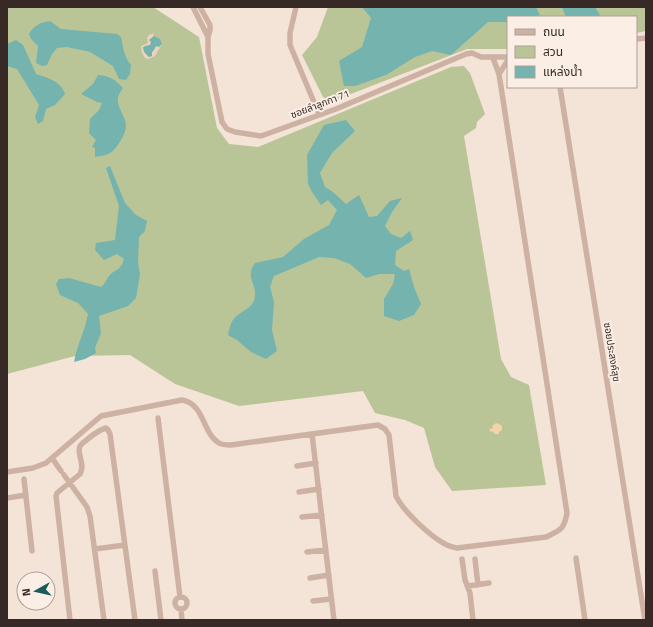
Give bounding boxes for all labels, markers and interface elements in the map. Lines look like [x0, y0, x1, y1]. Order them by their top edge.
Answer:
legend [507, 16, 637, 88]
text: ถนน [543, 22, 565, 41]
text: สวน [543, 42, 563, 61]
text: แหล่งน้ำ [543, 62, 582, 81]
street label: ซอยลำลูกกา 71 [288, 86, 352, 122]
street label: ซอยประสงค์สุข [600, 321, 624, 383]
north arrow [16, 571, 56, 611]
text: N [18, 588, 35, 597]

